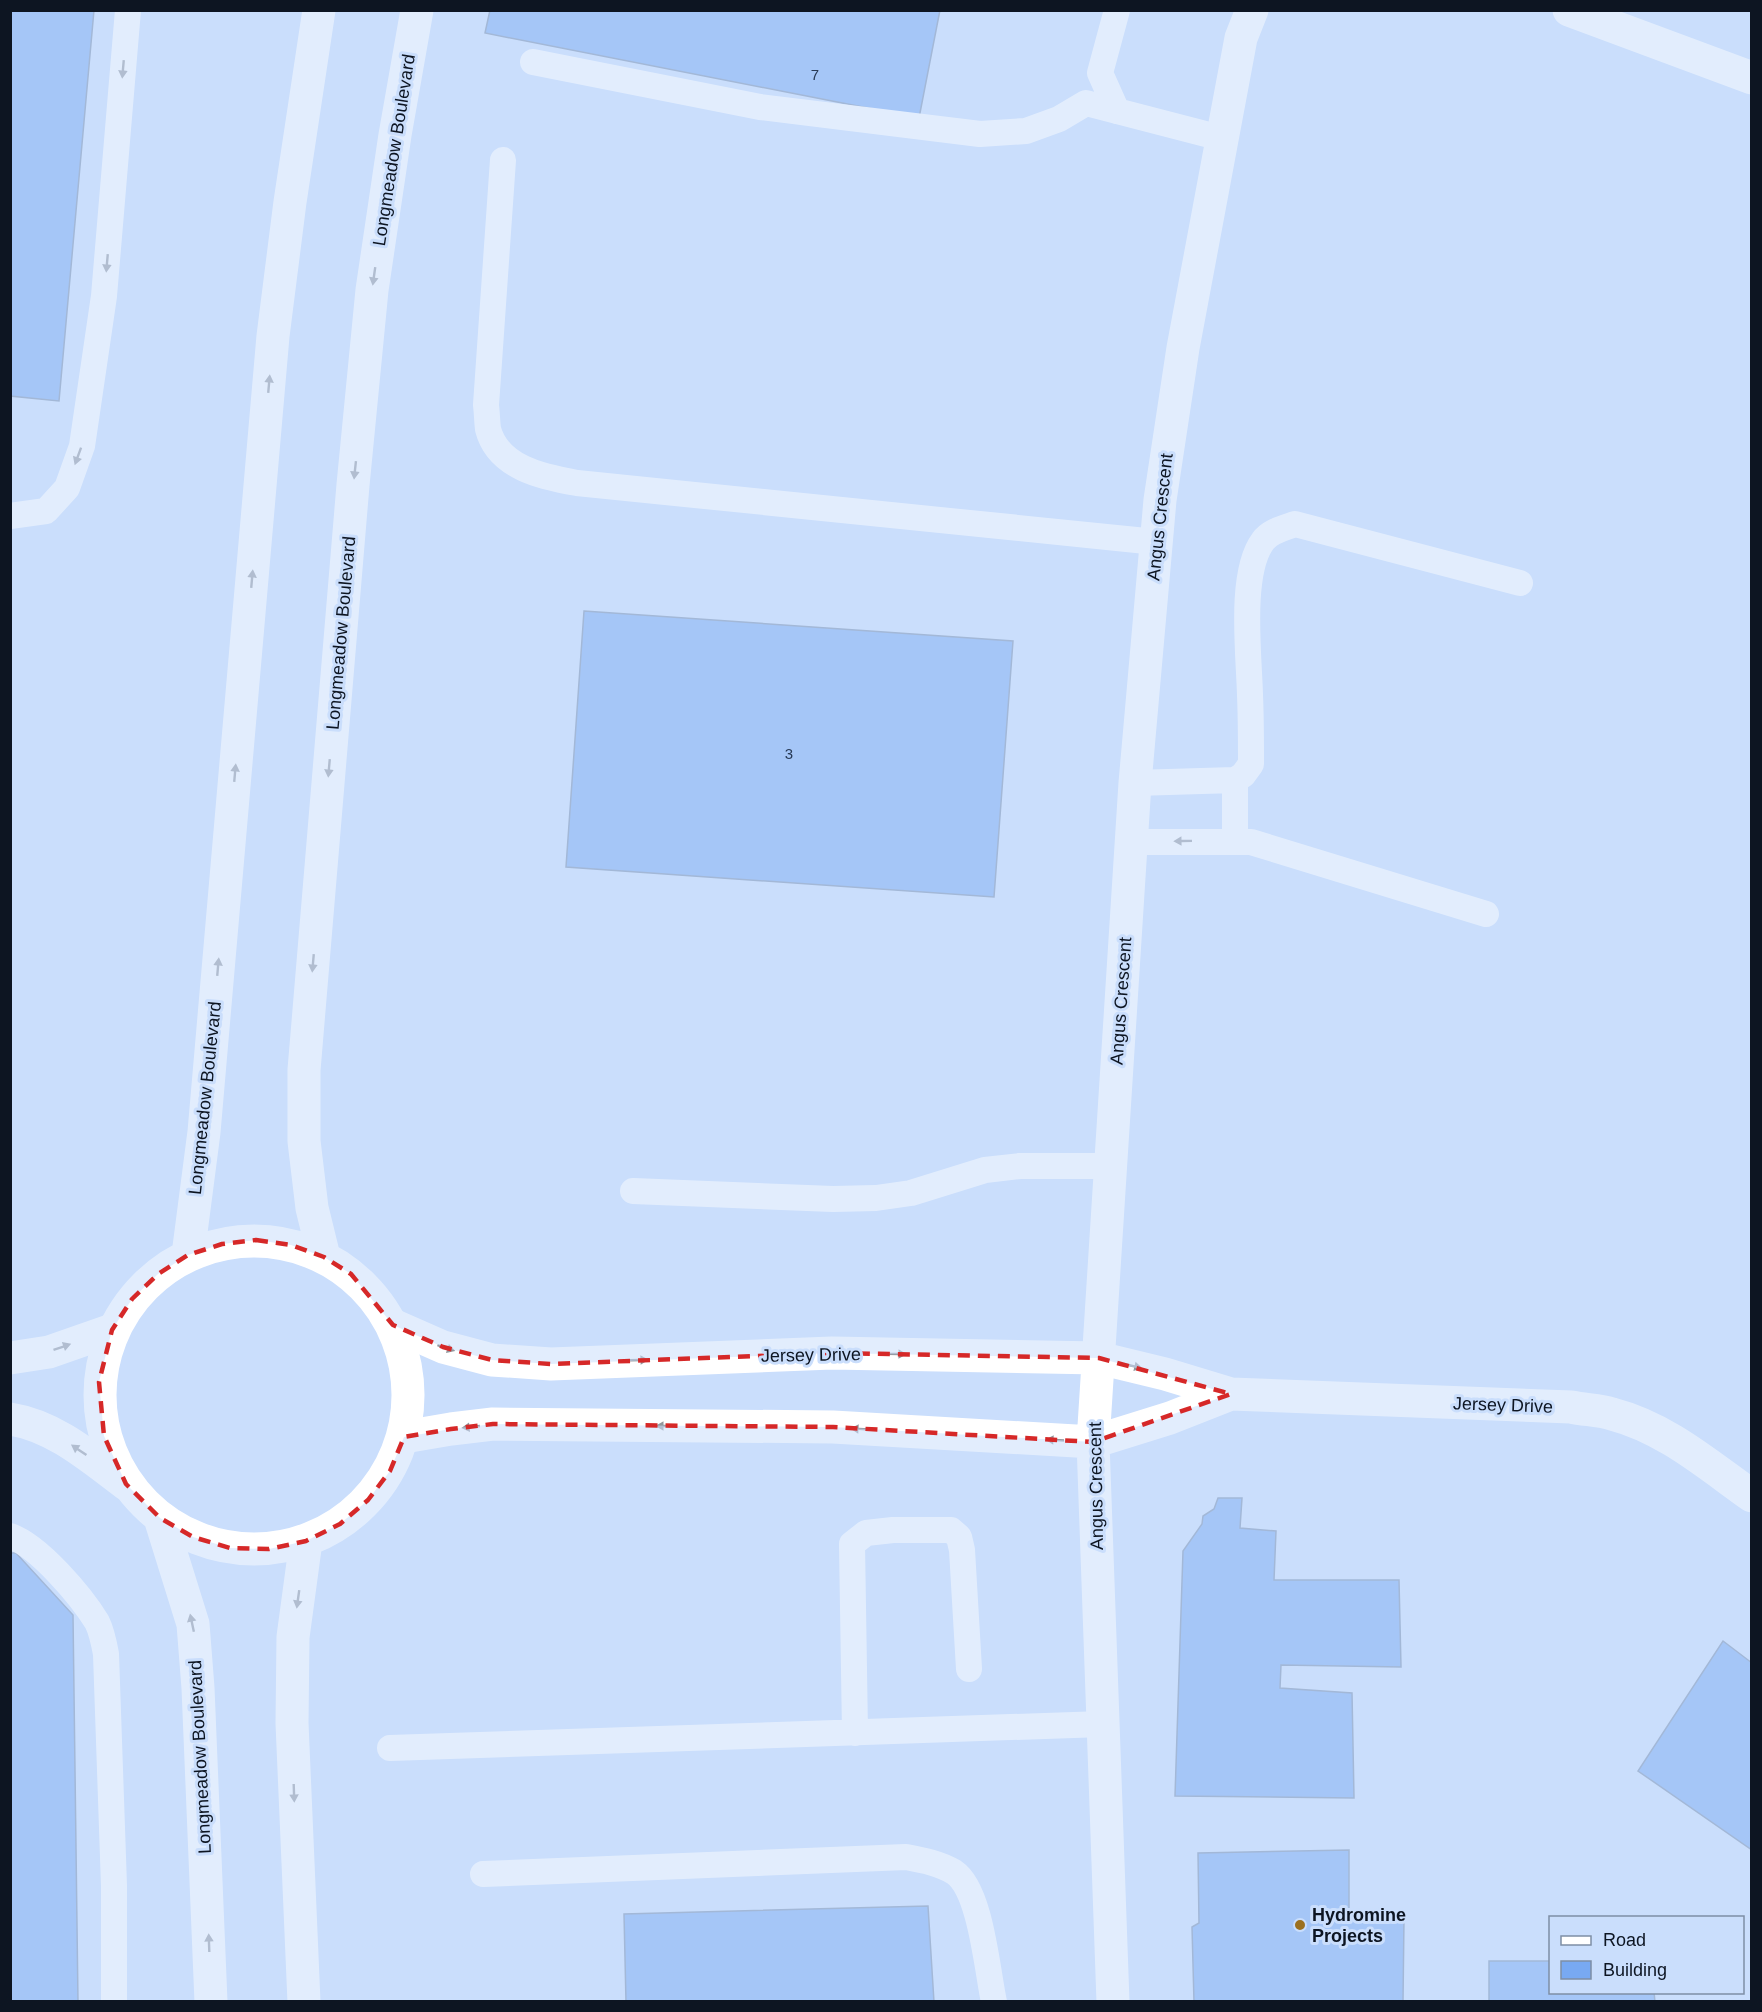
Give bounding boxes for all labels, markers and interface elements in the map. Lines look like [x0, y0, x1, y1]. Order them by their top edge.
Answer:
street label: Longmeadow Boulevard [369, 53, 419, 247]
one-way arrow [118, 59, 128, 78]
house number: 7 [811, 66, 819, 83]
one-way arrow [102, 254, 112, 273]
one-way arrow [370, 266, 379, 285]
one-way arrow [264, 375, 274, 394]
one-way arrow [73, 447, 83, 465]
street label: Angus Crescent [1143, 452, 1177, 582]
one-way arrow [350, 460, 360, 479]
street label: Longmeadow Boulevard [323, 535, 359, 731]
one-way arrow [247, 569, 257, 588]
house number: 3 [785, 745, 793, 762]
one-way arrow [325, 759, 334, 778]
one-way arrow [230, 763, 240, 782]
one-way arrow [1173, 836, 1192, 846]
street label: Angus Crescent [1107, 936, 1135, 1066]
one-way arrow [308, 953, 318, 972]
one-way arrow [213, 958, 223, 977]
street label: Longmeadow Boulevard [185, 1000, 225, 1196]
one-way arrow [53, 1342, 71, 1352]
one-way arrow [437, 1343, 455, 1353]
street label: Jersey Drive [761, 1344, 861, 1366]
one-way arrow [888, 1349, 907, 1359]
one-way arrow [630, 1356, 649, 1365]
one-way arrow [1124, 1362, 1143, 1372]
street label: Jersey Drive [1453, 1393, 1553, 1417]
one-way arrow [656, 1421, 675, 1431]
one-way arrow [461, 1422, 480, 1432]
street label: Angus Crescent [1085, 1422, 1107, 1550]
one-way arrow [851, 1424, 870, 1433]
one-way arrow [1046, 1435, 1065, 1444]
one-way arrow [71, 1444, 87, 1456]
one-way arrow [294, 1589, 303, 1608]
one-way arrow [186, 1613, 196, 1632]
street label: Longmeadow Boulevard [185, 1660, 215, 1854]
one-way arrow [290, 1784, 299, 1803]
place label: Hydromine Projects [1312, 1905, 1406, 1946]
legend [1549, 1916, 1744, 1994]
marker: Hydromine Projects [1293, 1918, 1307, 1932]
text: Road [1603, 1930, 1646, 1950]
one-way arrow [204, 1934, 213, 1953]
text: Building [1603, 1960, 1667, 1980]

